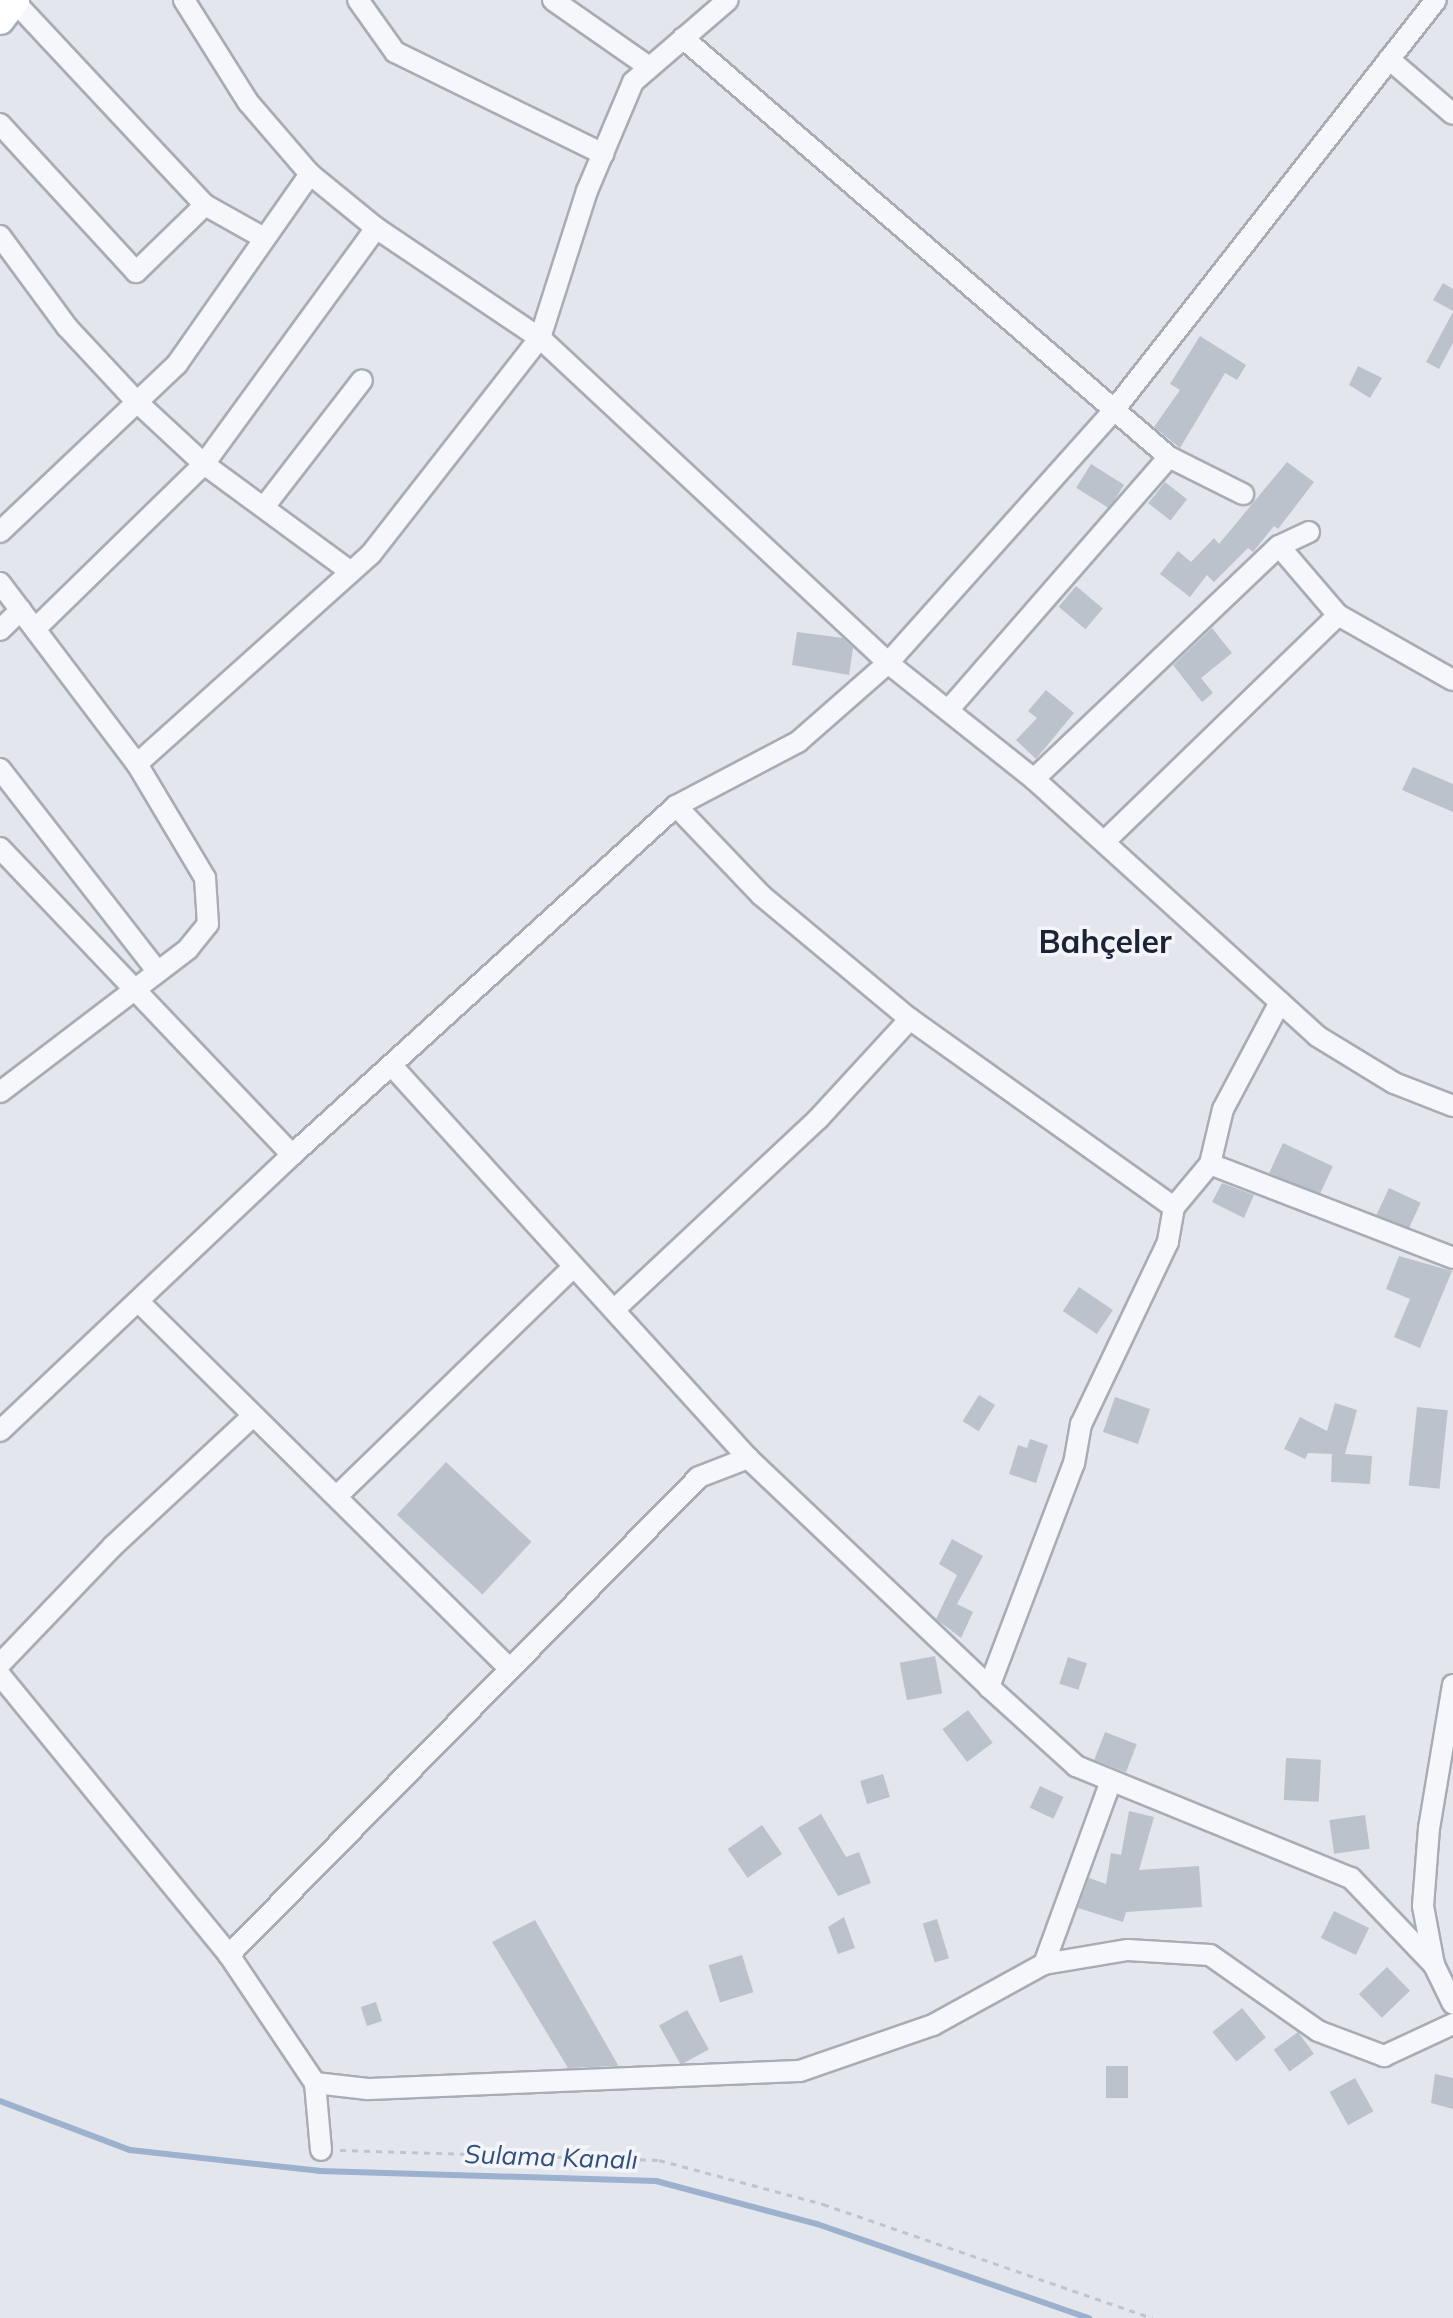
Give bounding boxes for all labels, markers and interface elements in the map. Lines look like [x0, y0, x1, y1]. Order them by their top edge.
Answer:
district label: Bahçeler [1038, 922, 1172, 960]
water label: Sulama Kanalı [464, 2138, 638, 2176]

